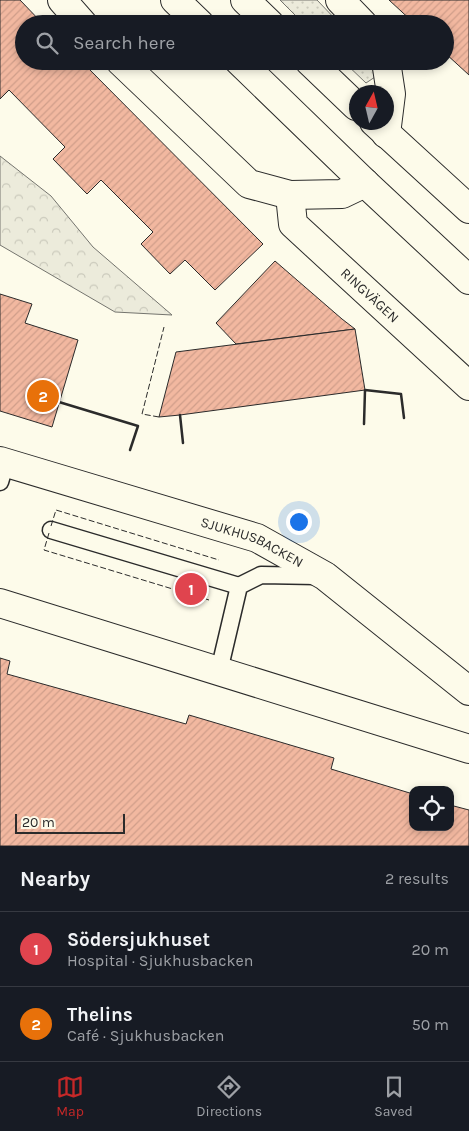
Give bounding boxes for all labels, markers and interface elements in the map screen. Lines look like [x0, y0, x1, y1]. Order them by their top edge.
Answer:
search box [15, 15, 454, 70]
icon: search [33, 29, 61, 57]
text: Search here [73, 32, 175, 54]
north arrow [349, 85, 394, 130]
street label: RINGVÄGEN [338, 264, 403, 326]
pin: 2 [27, 377, 59, 415]
your location [286, 509, 312, 535]
street label: SJUKHUSBACKEN [199, 513, 306, 571]
pin: 1 [175, 570, 207, 608]
map controls [409, 786, 454, 831]
button: locate [409, 786, 454, 831]
scale bar [15, 811, 125, 834]
text: 20 m [22, 814, 55, 831]
text: Nearby [20, 867, 90, 891]
text: 2 results [385, 869, 449, 888]
text: Södersjukhuset [67, 929, 210, 951]
text: 1 [33, 940, 39, 959]
text: 20 m [411, 940, 449, 959]
text: Hospital · Sjukhusbacken [67, 951, 253, 970]
text: Thelins [67, 1004, 133, 1026]
text: 2 [31, 1015, 41, 1034]
text: 50 m [412, 1015, 449, 1034]
text: Café · Sjukhusbacken [67, 1026, 224, 1045]
tab: Map [56, 1073, 84, 1120]
tab: Directions [196, 1073, 262, 1120]
tab: Saved [374, 1073, 413, 1120]

